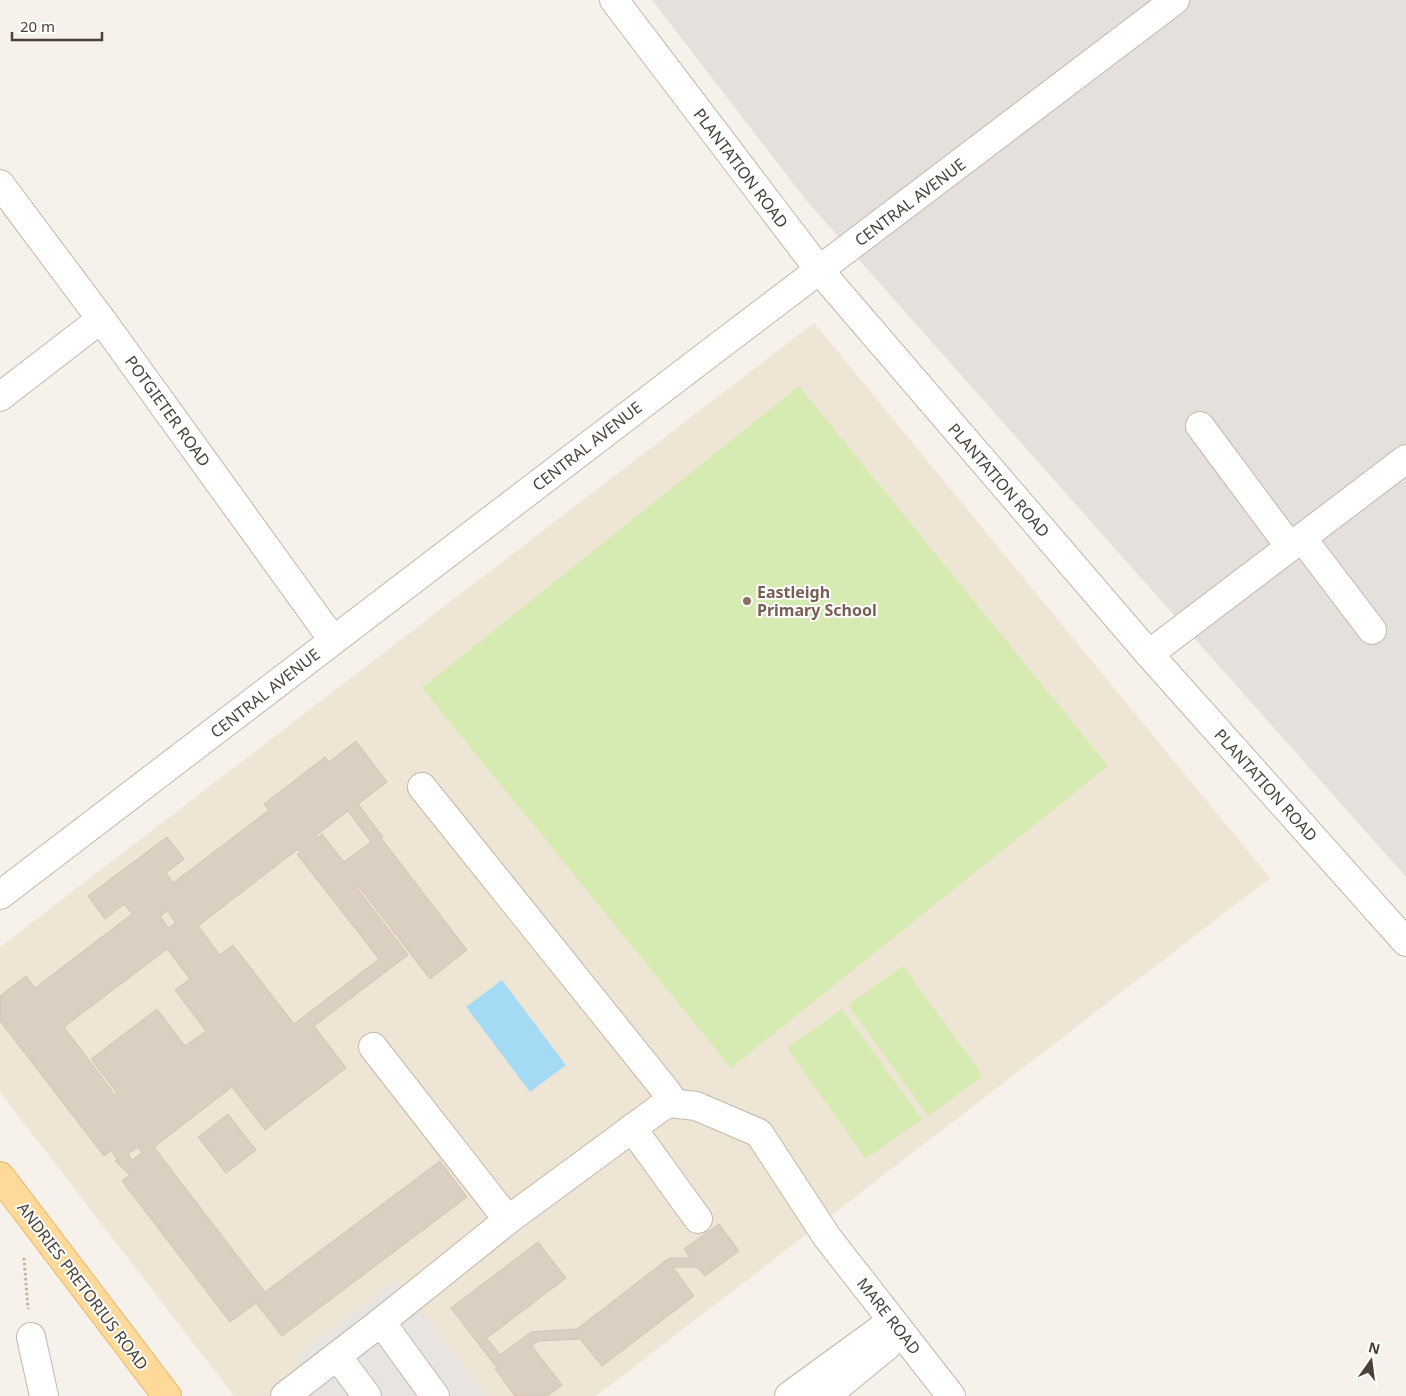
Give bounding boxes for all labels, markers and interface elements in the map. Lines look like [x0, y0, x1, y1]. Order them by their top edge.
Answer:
scale bar [12, 10, 102, 42]
text: 20 m [20, 16, 55, 36]
street label: PLANTATION ROAD [689, 104, 793, 232]
street label: CENTRAL AVENUE [850, 153, 970, 251]
street label: POTGIETER ROAD [120, 351, 216, 471]
street label: CENTRAL AVENUE [528, 396, 646, 496]
street label: PLANTATION ROAD [943, 418, 1055, 542]
place label: Eastleigh Primary School [757, 581, 877, 621]
marker: Eastleigh Primary School [741, 595, 753, 607]
street label: CENTRAL AVENUE [206, 643, 324, 743]
street label: PLANTATION ROAD [1209, 724, 1323, 846]
street label: ANDRIES PRETORIUS ROAD [13, 1198, 153, 1374]
street label: MARE ROAD [852, 1273, 926, 1359]
north arrow [1346, 1336, 1396, 1386]
text: N [1366, 1337, 1382, 1358]

